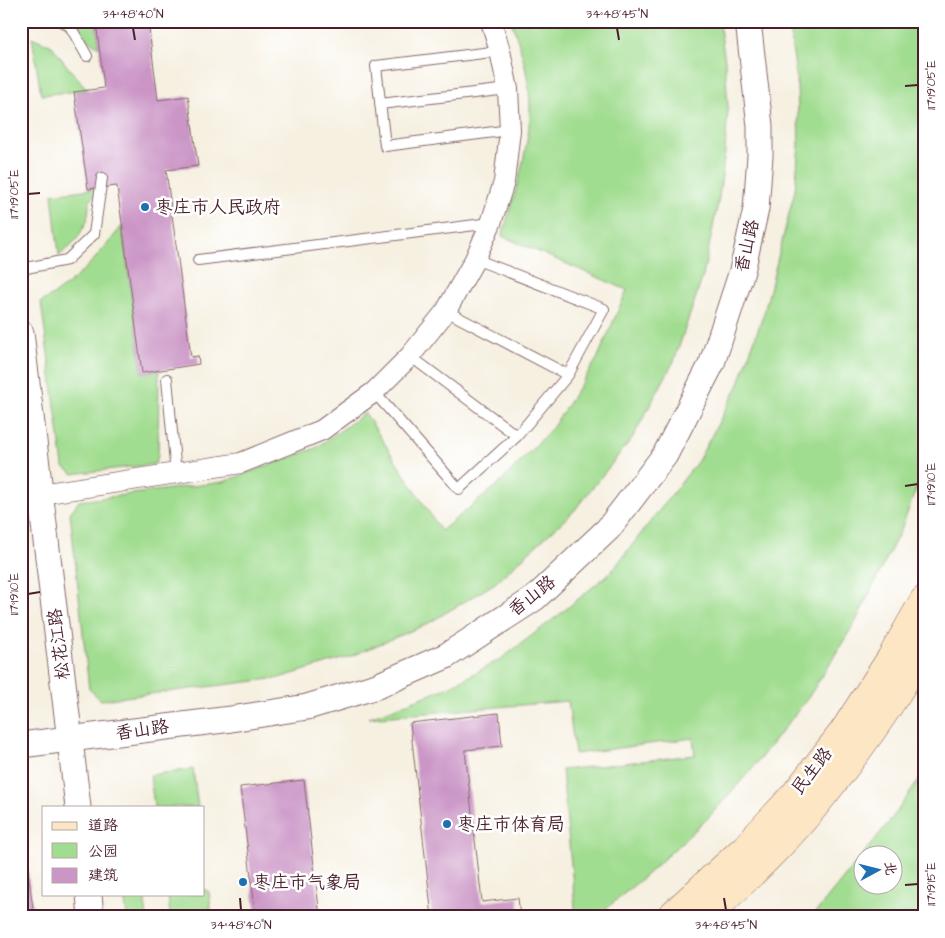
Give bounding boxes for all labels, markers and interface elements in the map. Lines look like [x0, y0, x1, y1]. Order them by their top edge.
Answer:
text: 34°48'40"N [103, 6, 164, 23]
text: 34°48'45"N [586, 6, 648, 23]
text: 117°19'05"E [923, 60, 940, 110]
text: 117°19'05"E [6, 169, 23, 219]
place label: 枣庄市人民政府 [155, 195, 281, 220]
marker: 枣庄市人民政府 [139, 201, 151, 213]
street label: 香山路 [729, 217, 765, 275]
text: 117°19'10"E [923, 463, 940, 505]
street label: 香山路 [503, 570, 561, 622]
text: 117°19'10"E [6, 573, 23, 615]
street label: 松花江路 [42, 607, 76, 681]
street label: 香山路 [114, 714, 170, 746]
street label: 民生路 [786, 742, 838, 800]
legend [42, 806, 205, 896]
place label: 枣庄市体育局 [457, 812, 565, 837]
text: 道路 [88, 815, 118, 836]
marker: 枣庄市体育局 [441, 818, 453, 830]
text: 公园 [88, 841, 118, 862]
north arrow [852, 846, 902, 896]
text: 北 [879, 860, 901, 877]
text: 117°19'15"E [923, 862, 940, 906]
text: 建筑 [88, 865, 118, 886]
place label: 枣庄市气象局 [253, 870, 361, 895]
marker: 枣庄市气象局 [237, 876, 249, 888]
text: 34°48'40"N [211, 917, 272, 934]
text: 34°48'45"N [695, 917, 757, 934]

